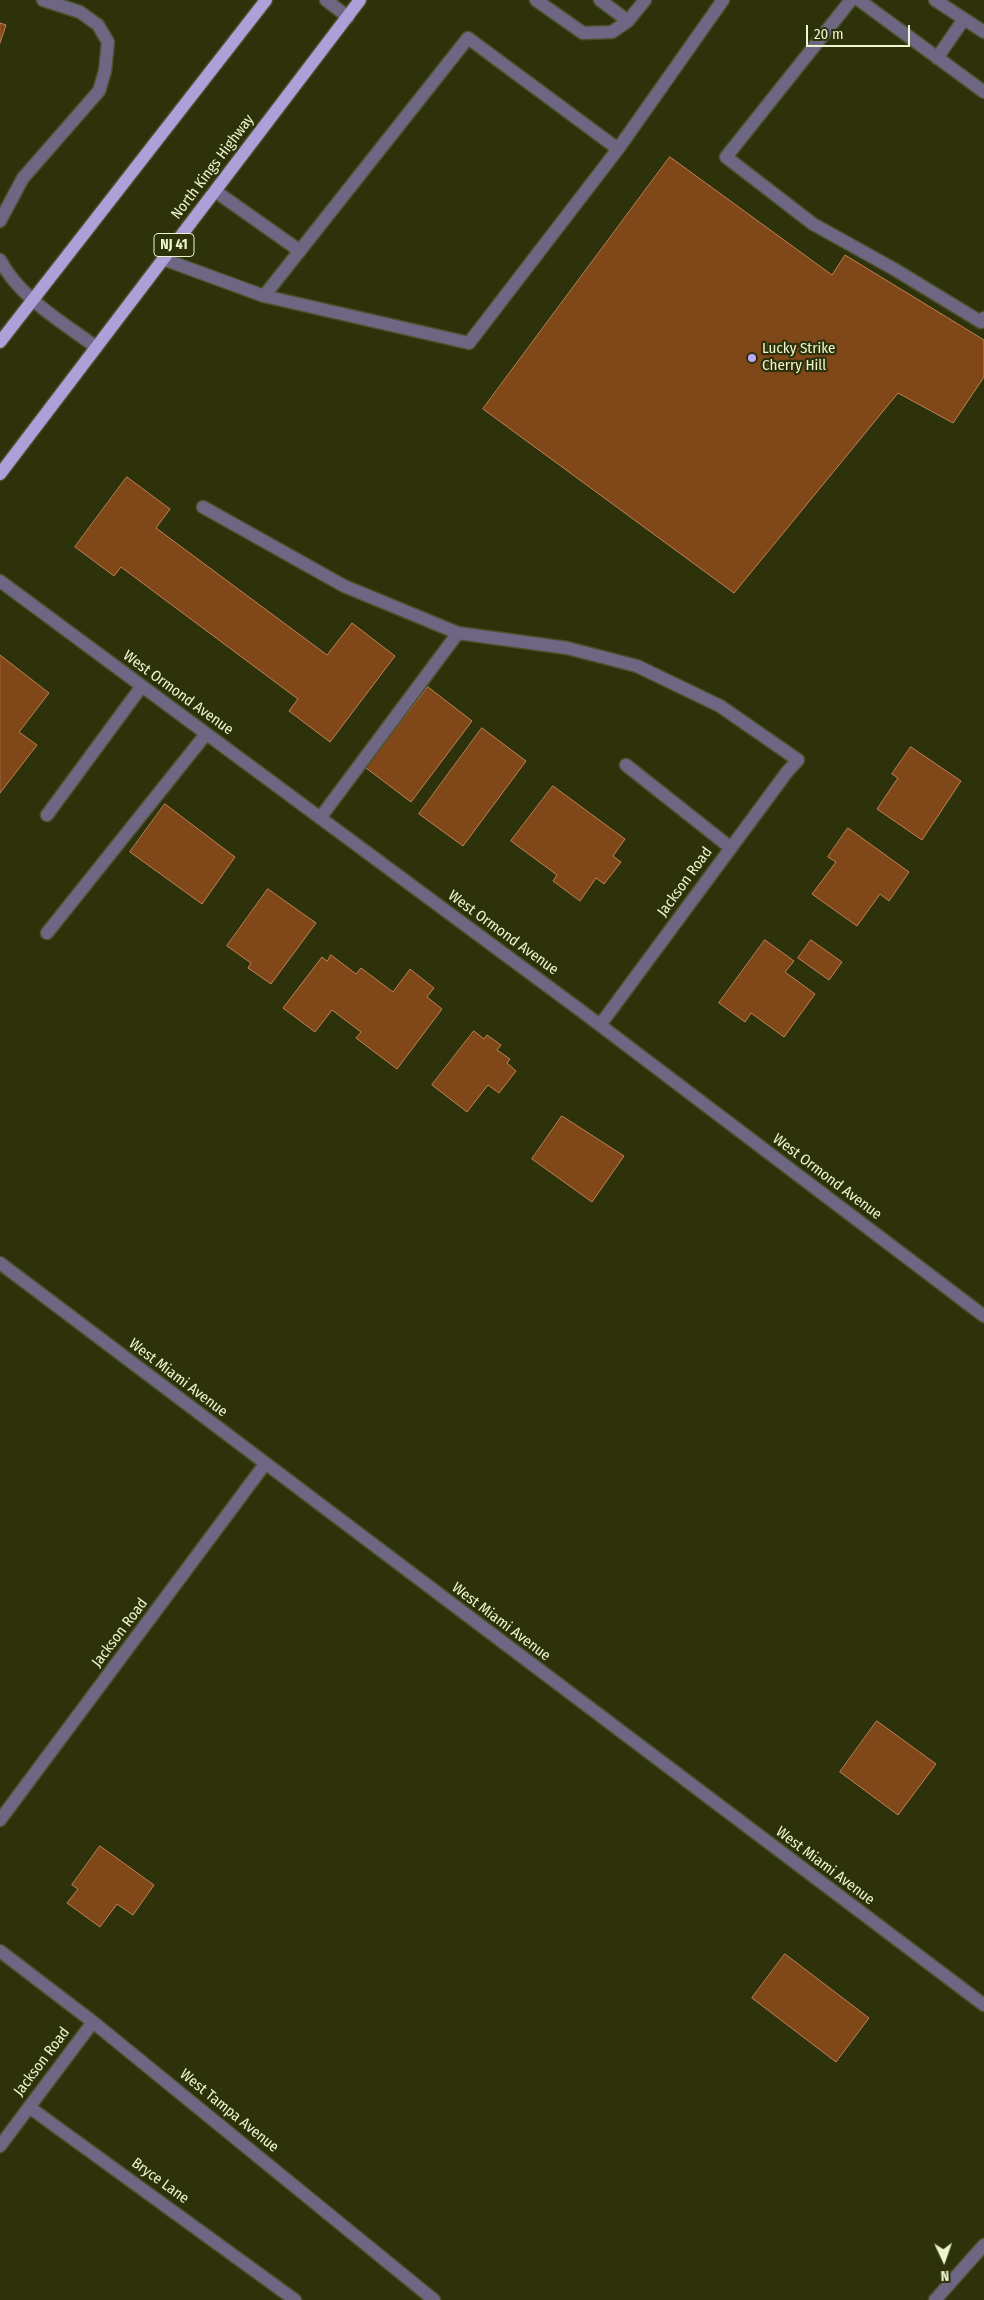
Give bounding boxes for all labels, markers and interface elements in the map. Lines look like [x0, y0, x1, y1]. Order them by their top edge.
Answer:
scale bar [809, 15, 913, 47]
text: 20 m [814, 25, 844, 43]
street label: North Kings Highway [168, 111, 258, 223]
road number: NJ 41 [154, 234, 194, 256]
place label: Lucky Strike Cherry Hill [762, 340, 836, 375]
marker: Lucky Strike Cherry Hill [746, 352, 758, 364]
street label: West Ormond Avenue [119, 647, 237, 739]
street label: Jackson Road [654, 844, 716, 920]
street label: West Ormond Avenue [444, 887, 562, 979]
street label: West Ormond Avenue [769, 1130, 885, 1224]
street label: West Miami Avenue [125, 1335, 231, 1421]
street label: West Miami Avenue [448, 1579, 554, 1665]
street label: Jackson Road [88, 1595, 152, 1671]
street label: West Miami Avenue [772, 1823, 878, 1909]
street label: Jackson Road [10, 2024, 74, 2100]
street label: West Tampa Avenue [176, 2066, 282, 2156]
street label: Bryce Lane [128, 2154, 192, 2208]
north arrow [919, 2235, 969, 2285]
text: N [940, 2267, 949, 2284]

